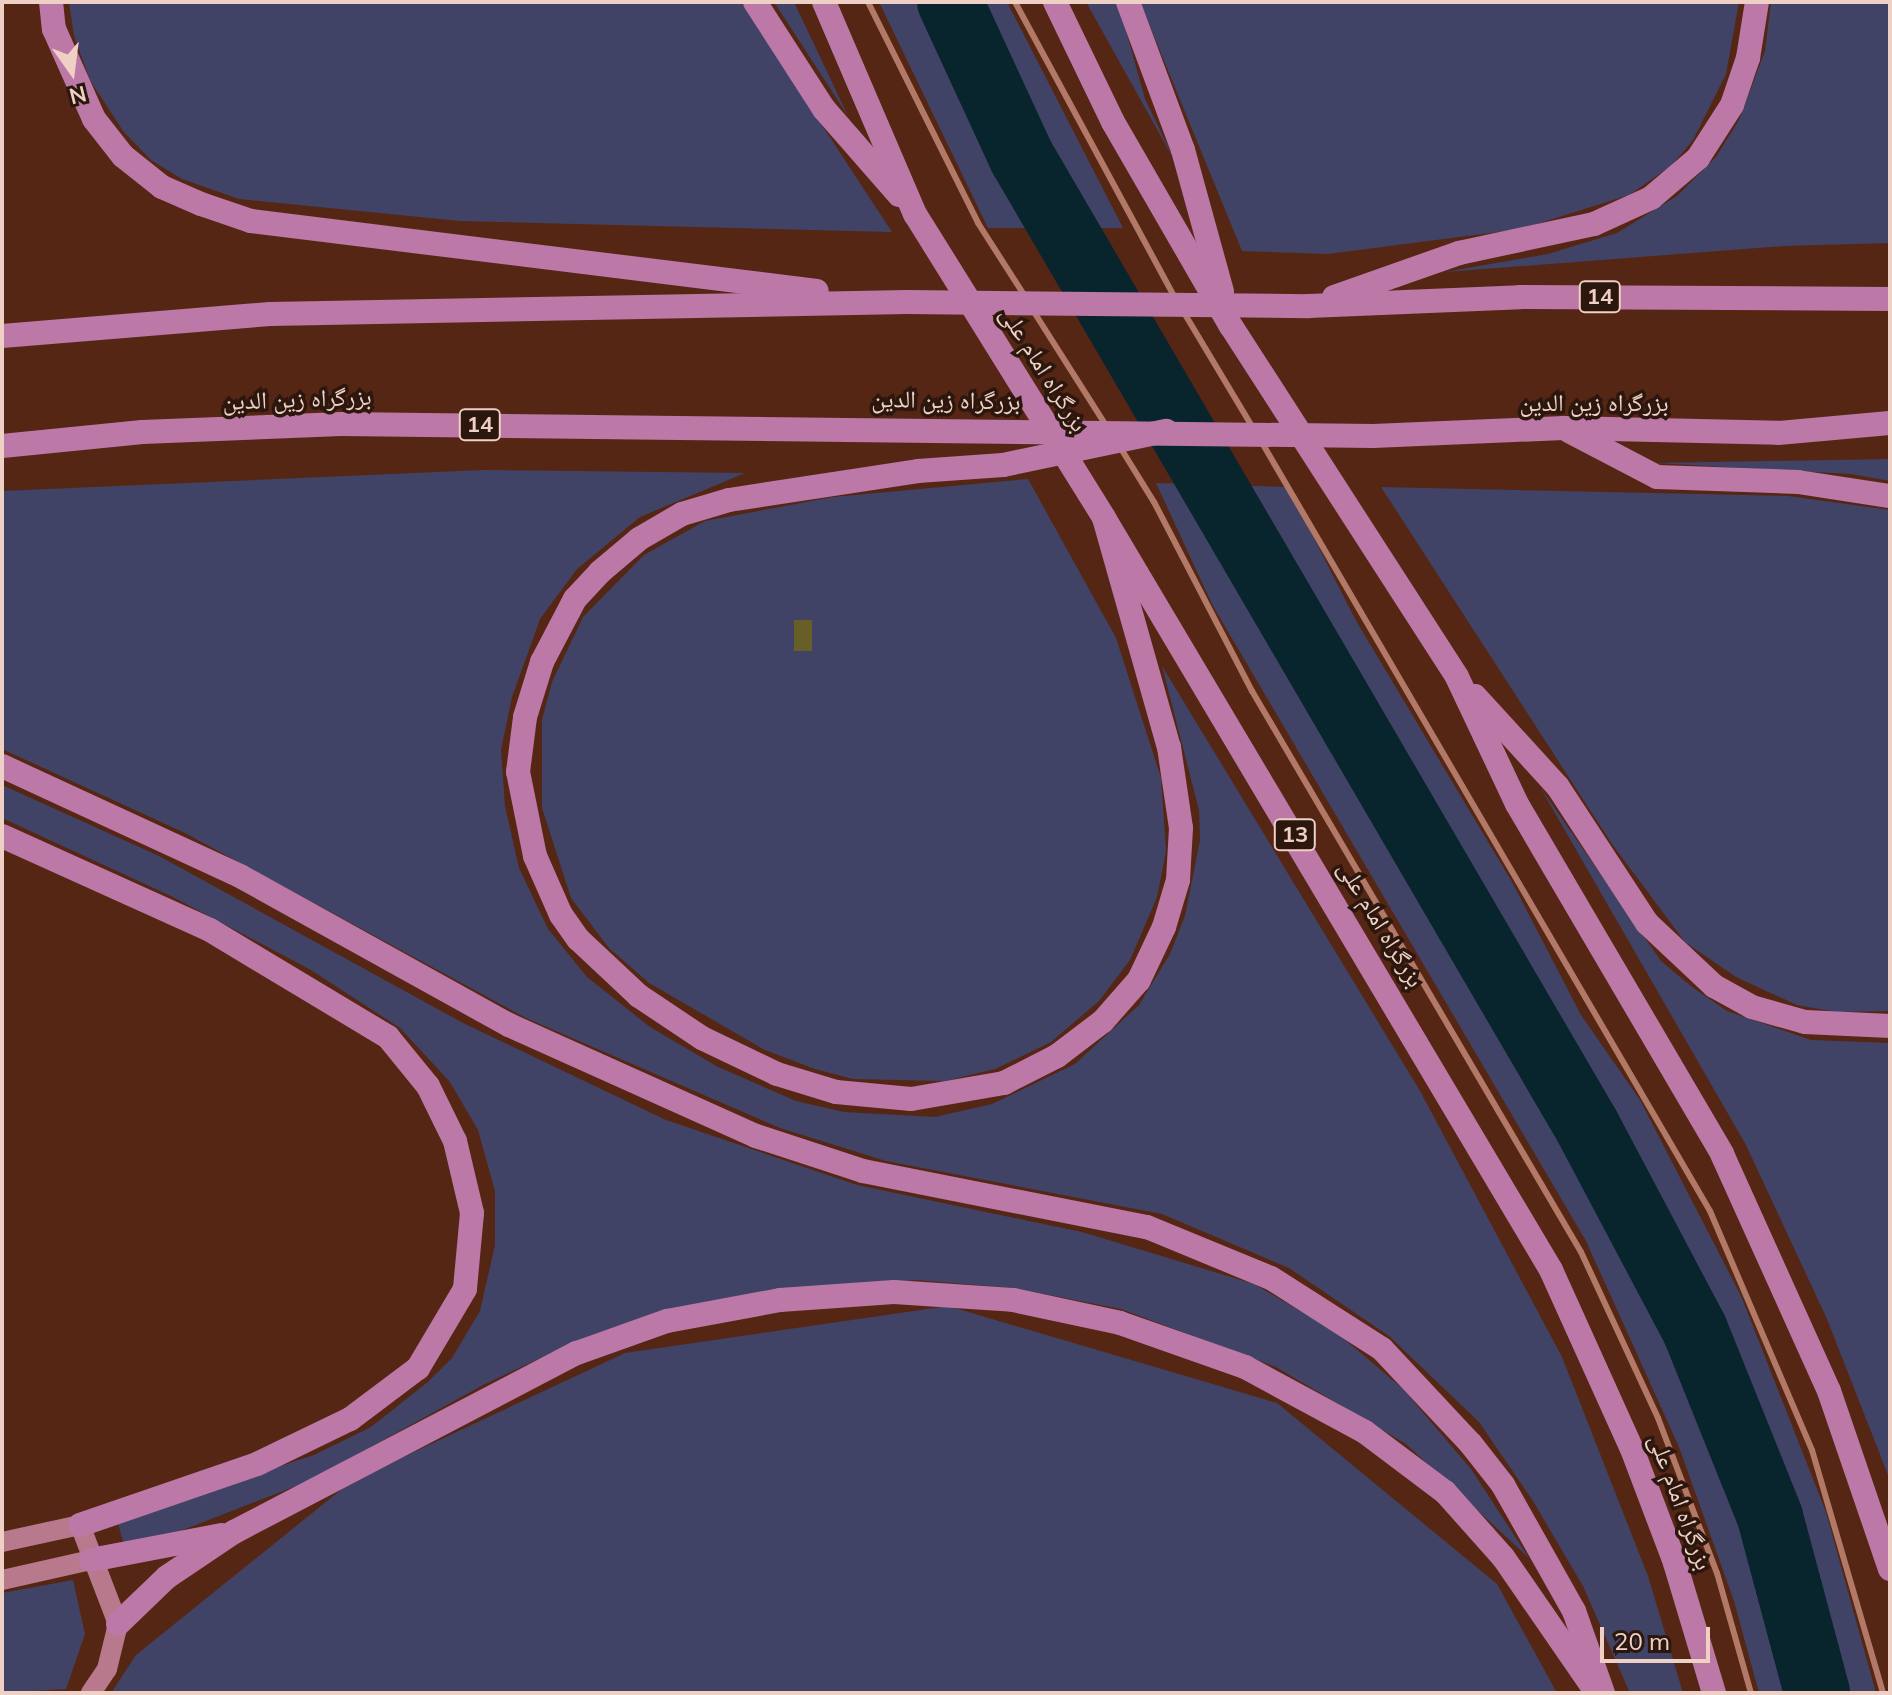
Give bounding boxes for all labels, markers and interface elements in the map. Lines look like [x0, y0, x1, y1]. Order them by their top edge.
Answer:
north arrow [32, 32, 112, 112]
text: N [66, 80, 89, 111]
road number: 14 [1578, 279, 1622, 315]
street label: بزرگراه امام علی [994, 301, 1094, 437]
street label: بزرگراه زین الدین [222, 382, 372, 416]
street label: بزرگراه زین الدین [871, 384, 1021, 416]
street label: بزرگراه زین الدین [1519, 389, 1669, 417]
road number: 14 [458, 407, 502, 443]
road number: 13 [1273, 817, 1317, 853]
street label: بزرگراه امام علی [1332, 856, 1430, 992]
street label: بزرگراه امام علی [1643, 1430, 1719, 1574]
scale bar [1604, 1611, 1714, 1661]
text: 20 m [1614, 1626, 1670, 1656]

